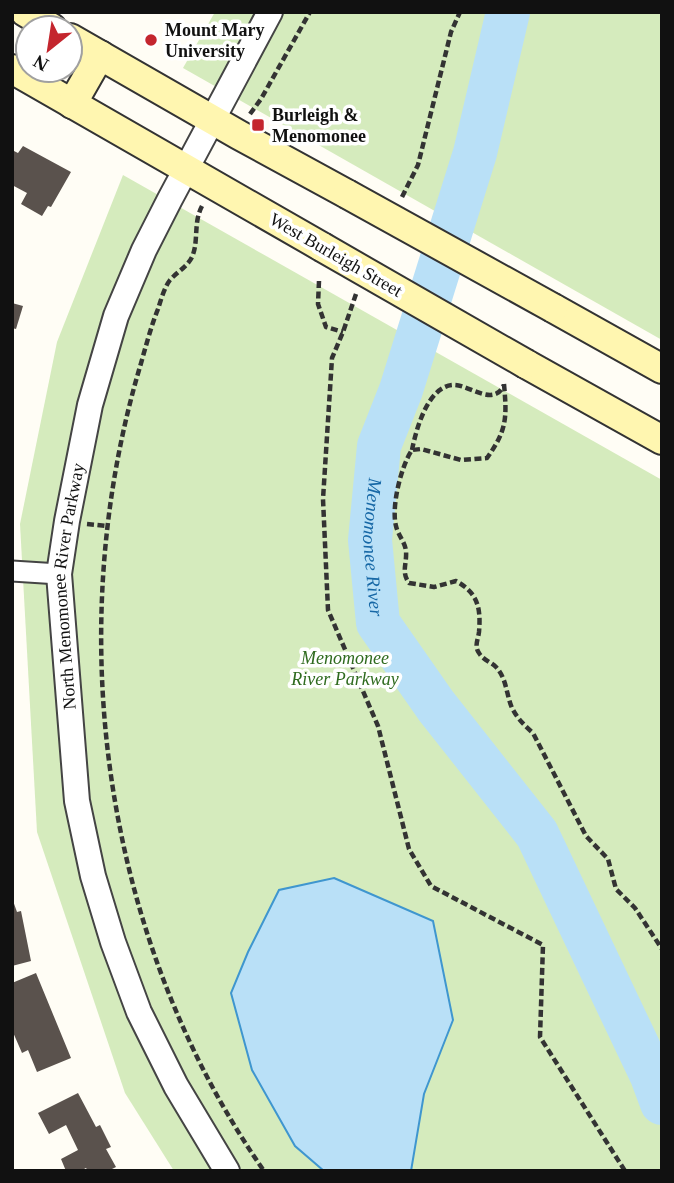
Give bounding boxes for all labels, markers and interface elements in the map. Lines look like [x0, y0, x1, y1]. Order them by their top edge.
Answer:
north arrow [14, 14, 84, 84]
place label: Mount Mary University [165, 20, 264, 61]
marker: Mount Mary University [143, 32, 159, 48]
text: N [29, 51, 52, 76]
place label: Burleigh & Menomonee [272, 105, 366, 146]
marker: Burleigh & Menomonee [250, 117, 266, 133]
street label: West Burleigh Street [266, 209, 406, 301]
street label: North Menomonee River Parkway [49, 461, 88, 711]
water label: Menomonee River [359, 476, 387, 618]
park label: Menomonee River Parkway [290, 648, 399, 689]

